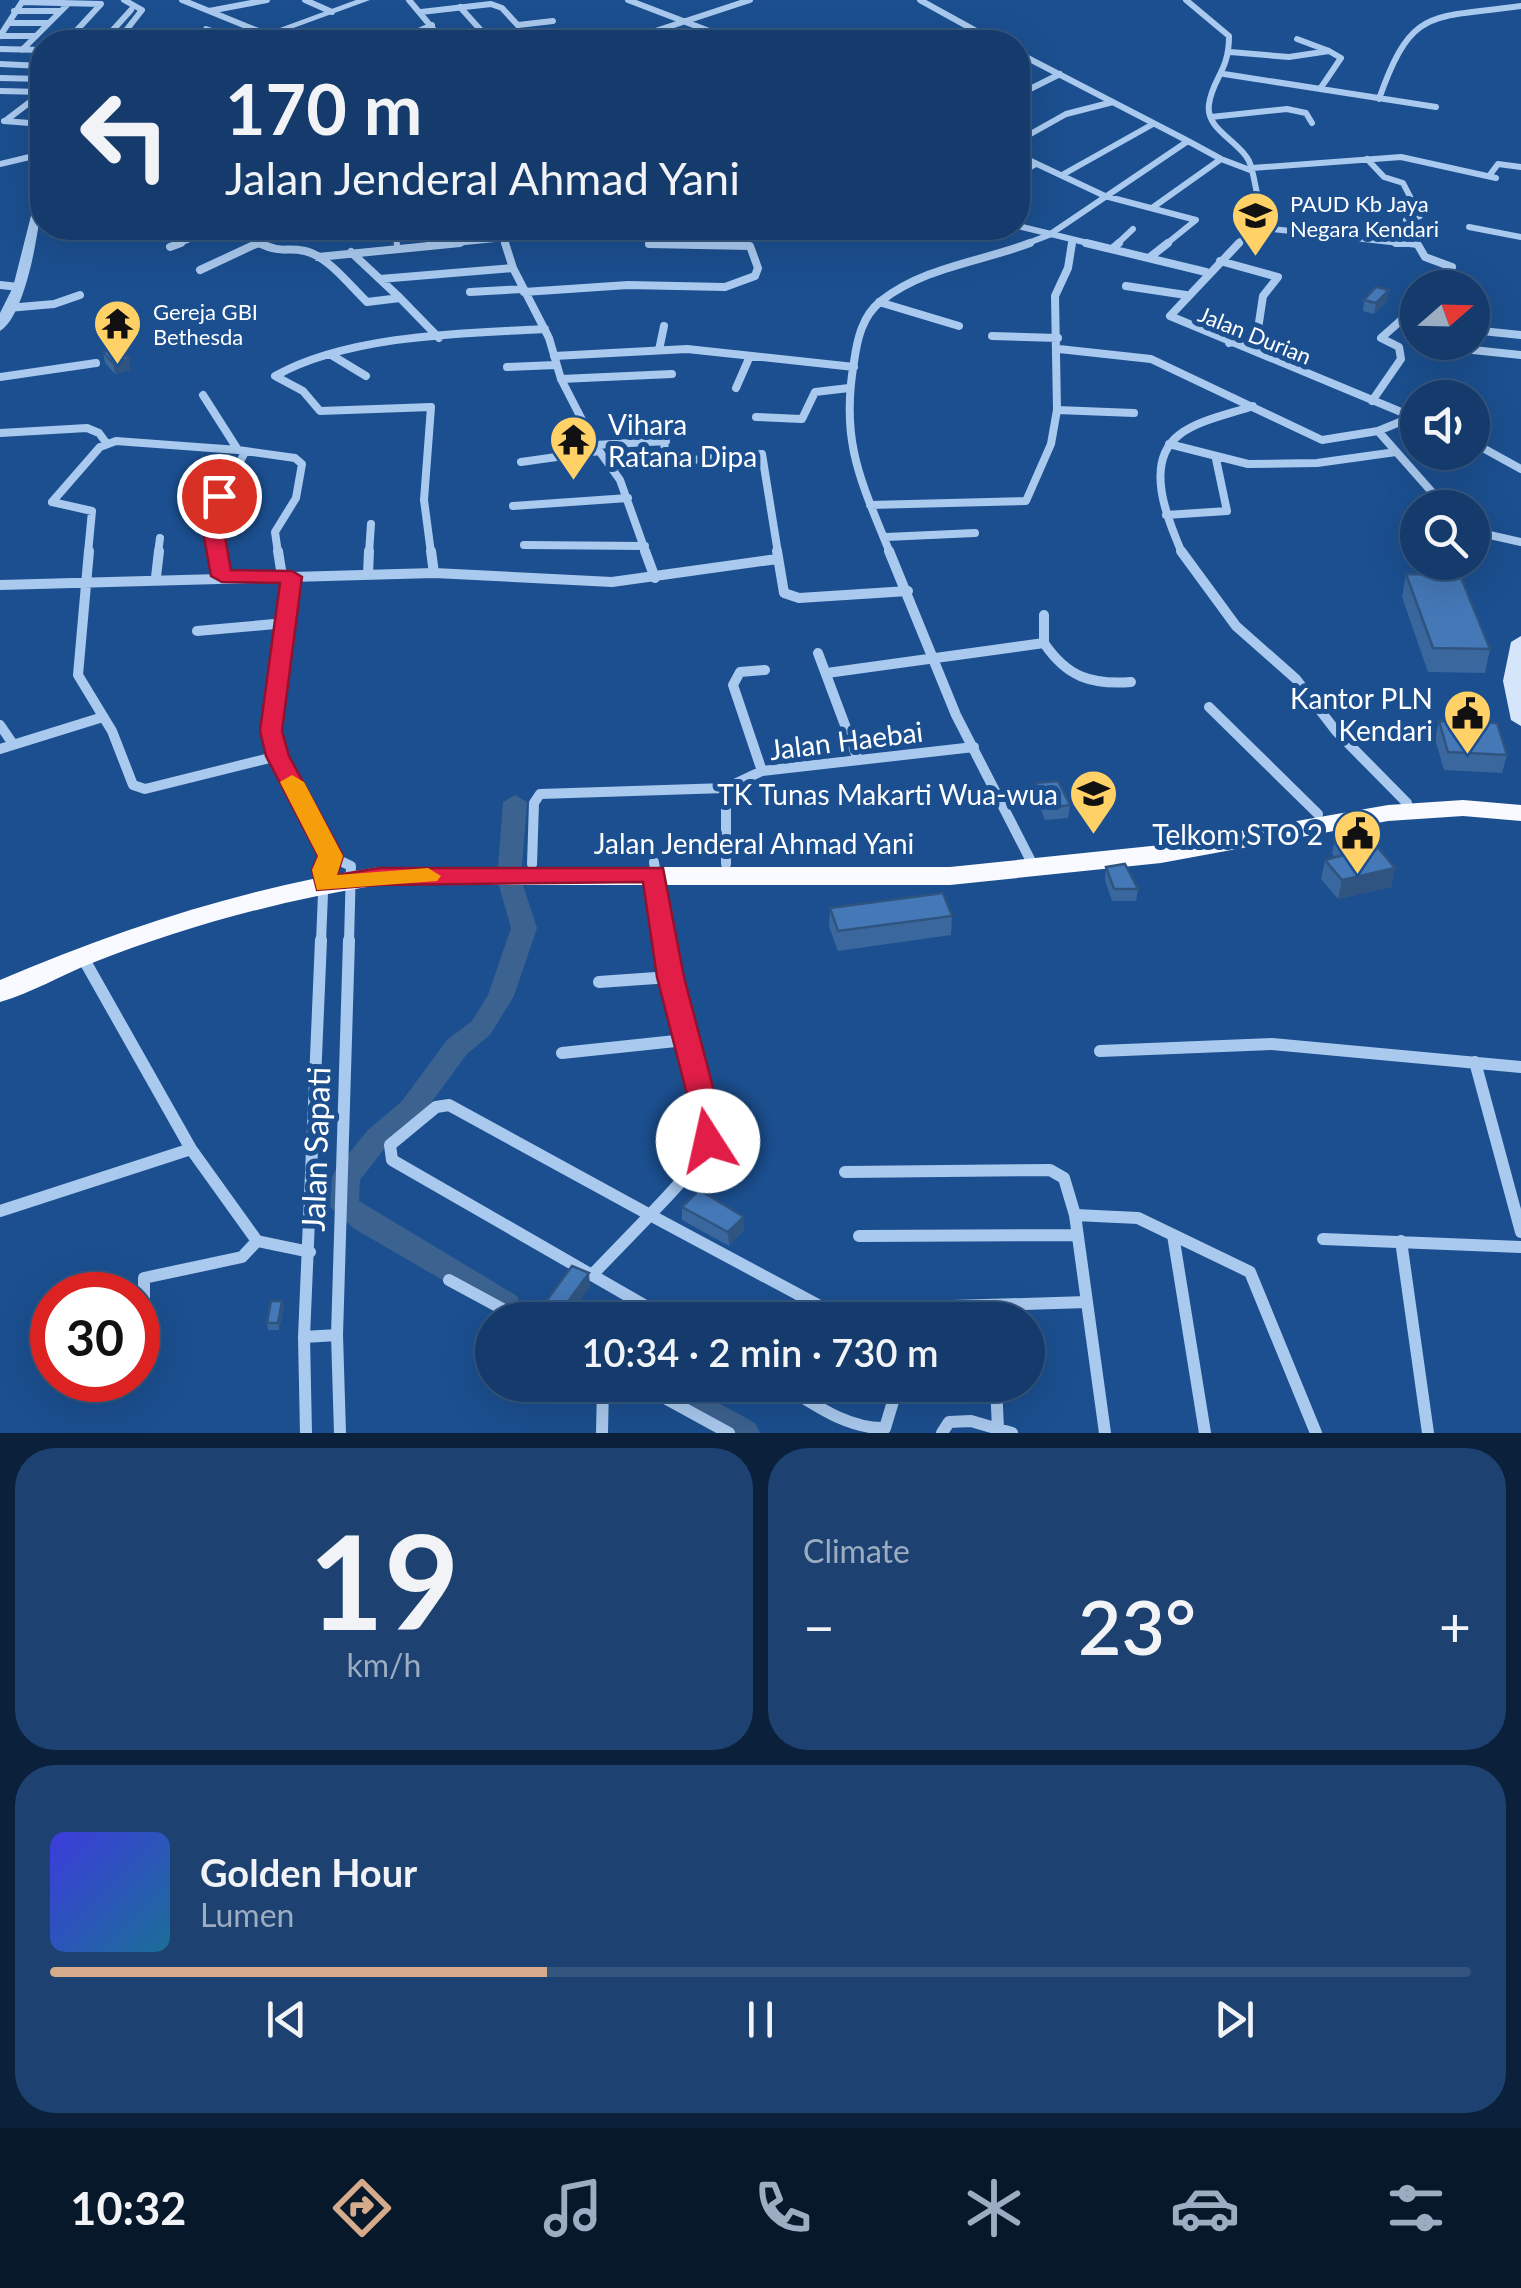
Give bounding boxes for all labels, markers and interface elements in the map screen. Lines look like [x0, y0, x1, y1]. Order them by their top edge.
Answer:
text: 170 m [225, 66, 422, 150]
icon: left [60, 70, 190, 200]
text: Jalan Jenderal Ahmad Yani [225, 151, 740, 205]
school or university icon: PAUD Kb Jaya Negara Kendari [1229, 190, 1281, 258]
place label: PAUD Kb Jaya Negara Kendari [1290, 190, 1439, 242]
north arrow [1400, 270, 1490, 360]
map controls [1400, 270, 1490, 580]
temple icon: Gereja GBI Bethesda [92, 298, 144, 366]
place label: Gereja GBI Bethesda [153, 298, 258, 350]
street label: Jalan Durian [1195, 300, 1315, 370]
button: sound [1400, 380, 1490, 470]
place label: Vihara Ratana Dipa [608, 407, 757, 473]
temple icon: Vihara Ratana Dipa [547, 414, 599, 482]
pin [177, 454, 262, 539]
icon: arrive [192, 469, 247, 524]
button: search [1400, 490, 1490, 580]
place label: Kantor PLN Kendari [1290, 681, 1433, 747]
public building icon: Kantor PLN Kendari [1442, 688, 1494, 756]
street label: Jalan Haebai [767, 714, 925, 766]
school or university icon: TK Tunas Makarti Wua-wua [1067, 768, 1119, 836]
place label: TK Tunas Makarti Wua-wua [717, 777, 1058, 811]
public building icon: Telkom STO 2 [1332, 808, 1384, 876]
place label: Telkom STO 2 [1152, 817, 1323, 851]
street label: Jalan Jenderal Ahmad Yani [594, 826, 914, 860]
street label: Jalan Sapati [293, 1066, 337, 1232]
position arrow [656, 1089, 760, 1193]
speed limit sign: 30 [30, 1272, 160, 1402]
text: 10:34 · 2 min · 730 m [582, 1329, 938, 1375]
text: 19 [309, 1502, 459, 1658]
text: Climate [803, 1531, 910, 1570]
text: 23° [1078, 1581, 1196, 1671]
text: − [803, 1593, 835, 1659]
text: + [1439, 1593, 1471, 1659]
text: km/h [347, 1645, 421, 1684]
text: Golden Hour [200, 1849, 417, 1895]
text: Lumen [200, 1895, 294, 1934]
icon: previous [259, 1992, 314, 2047]
icon: pause [733, 1992, 788, 2047]
icon: next [1207, 1992, 1262, 2047]
icon: directions [327, 2173, 397, 2243]
icon: music [538, 2173, 608, 2243]
icon: phone [748, 2173, 818, 2243]
icon: climate [959, 2173, 1029, 2243]
icon: car [1170, 2173, 1240, 2243]
icon: filters [1381, 2173, 1451, 2243]
text: 10:32 [70, 2181, 186, 2235]

